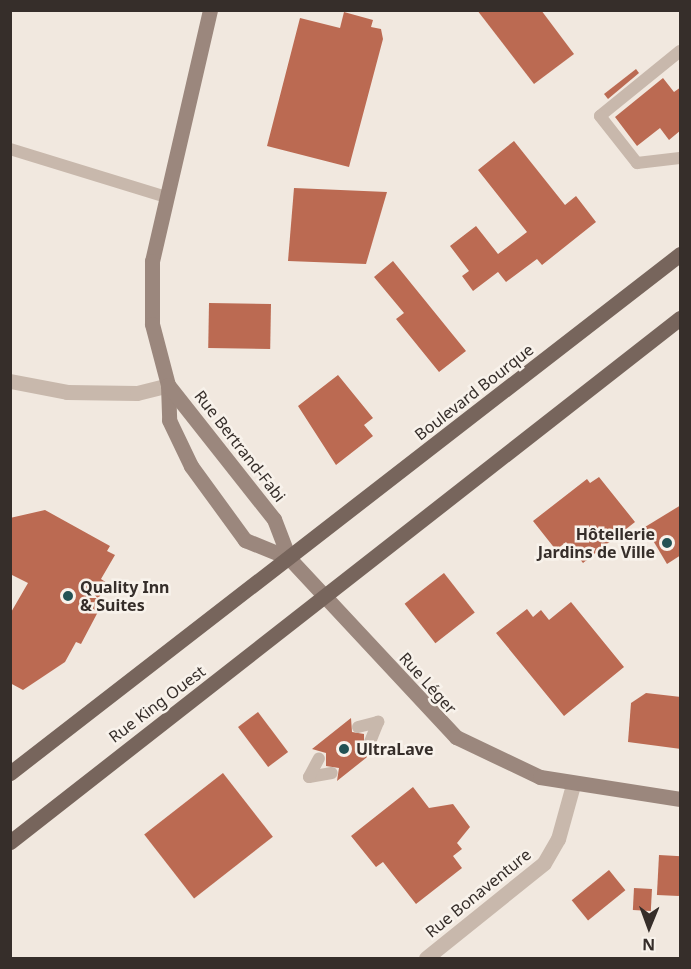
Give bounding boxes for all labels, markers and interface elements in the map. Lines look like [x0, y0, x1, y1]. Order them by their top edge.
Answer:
street label: Boulevard Bourque [411, 340, 537, 444]
street label: Rue Bertrand-Fabi [191, 386, 289, 506]
place label: Hôtellerie Jardins de Ville [538, 524, 655, 562]
marker: Hôtellerie Jardins de Ville [660, 536, 674, 550]
place label: Quality Inn & Suites [80, 577, 169, 615]
marker: Quality Inn & Suites [61, 589, 75, 603]
street label: Rue Léger [395, 648, 461, 718]
street label: Rue King Ouest [105, 661, 209, 747]
place label: UltraLave [356, 739, 433, 759]
marker: UltraLave [337, 742, 351, 756]
street label: Rue Bonaventure [421, 845, 535, 941]
north arrow [619, 897, 679, 957]
text: N [642, 934, 655, 956]

